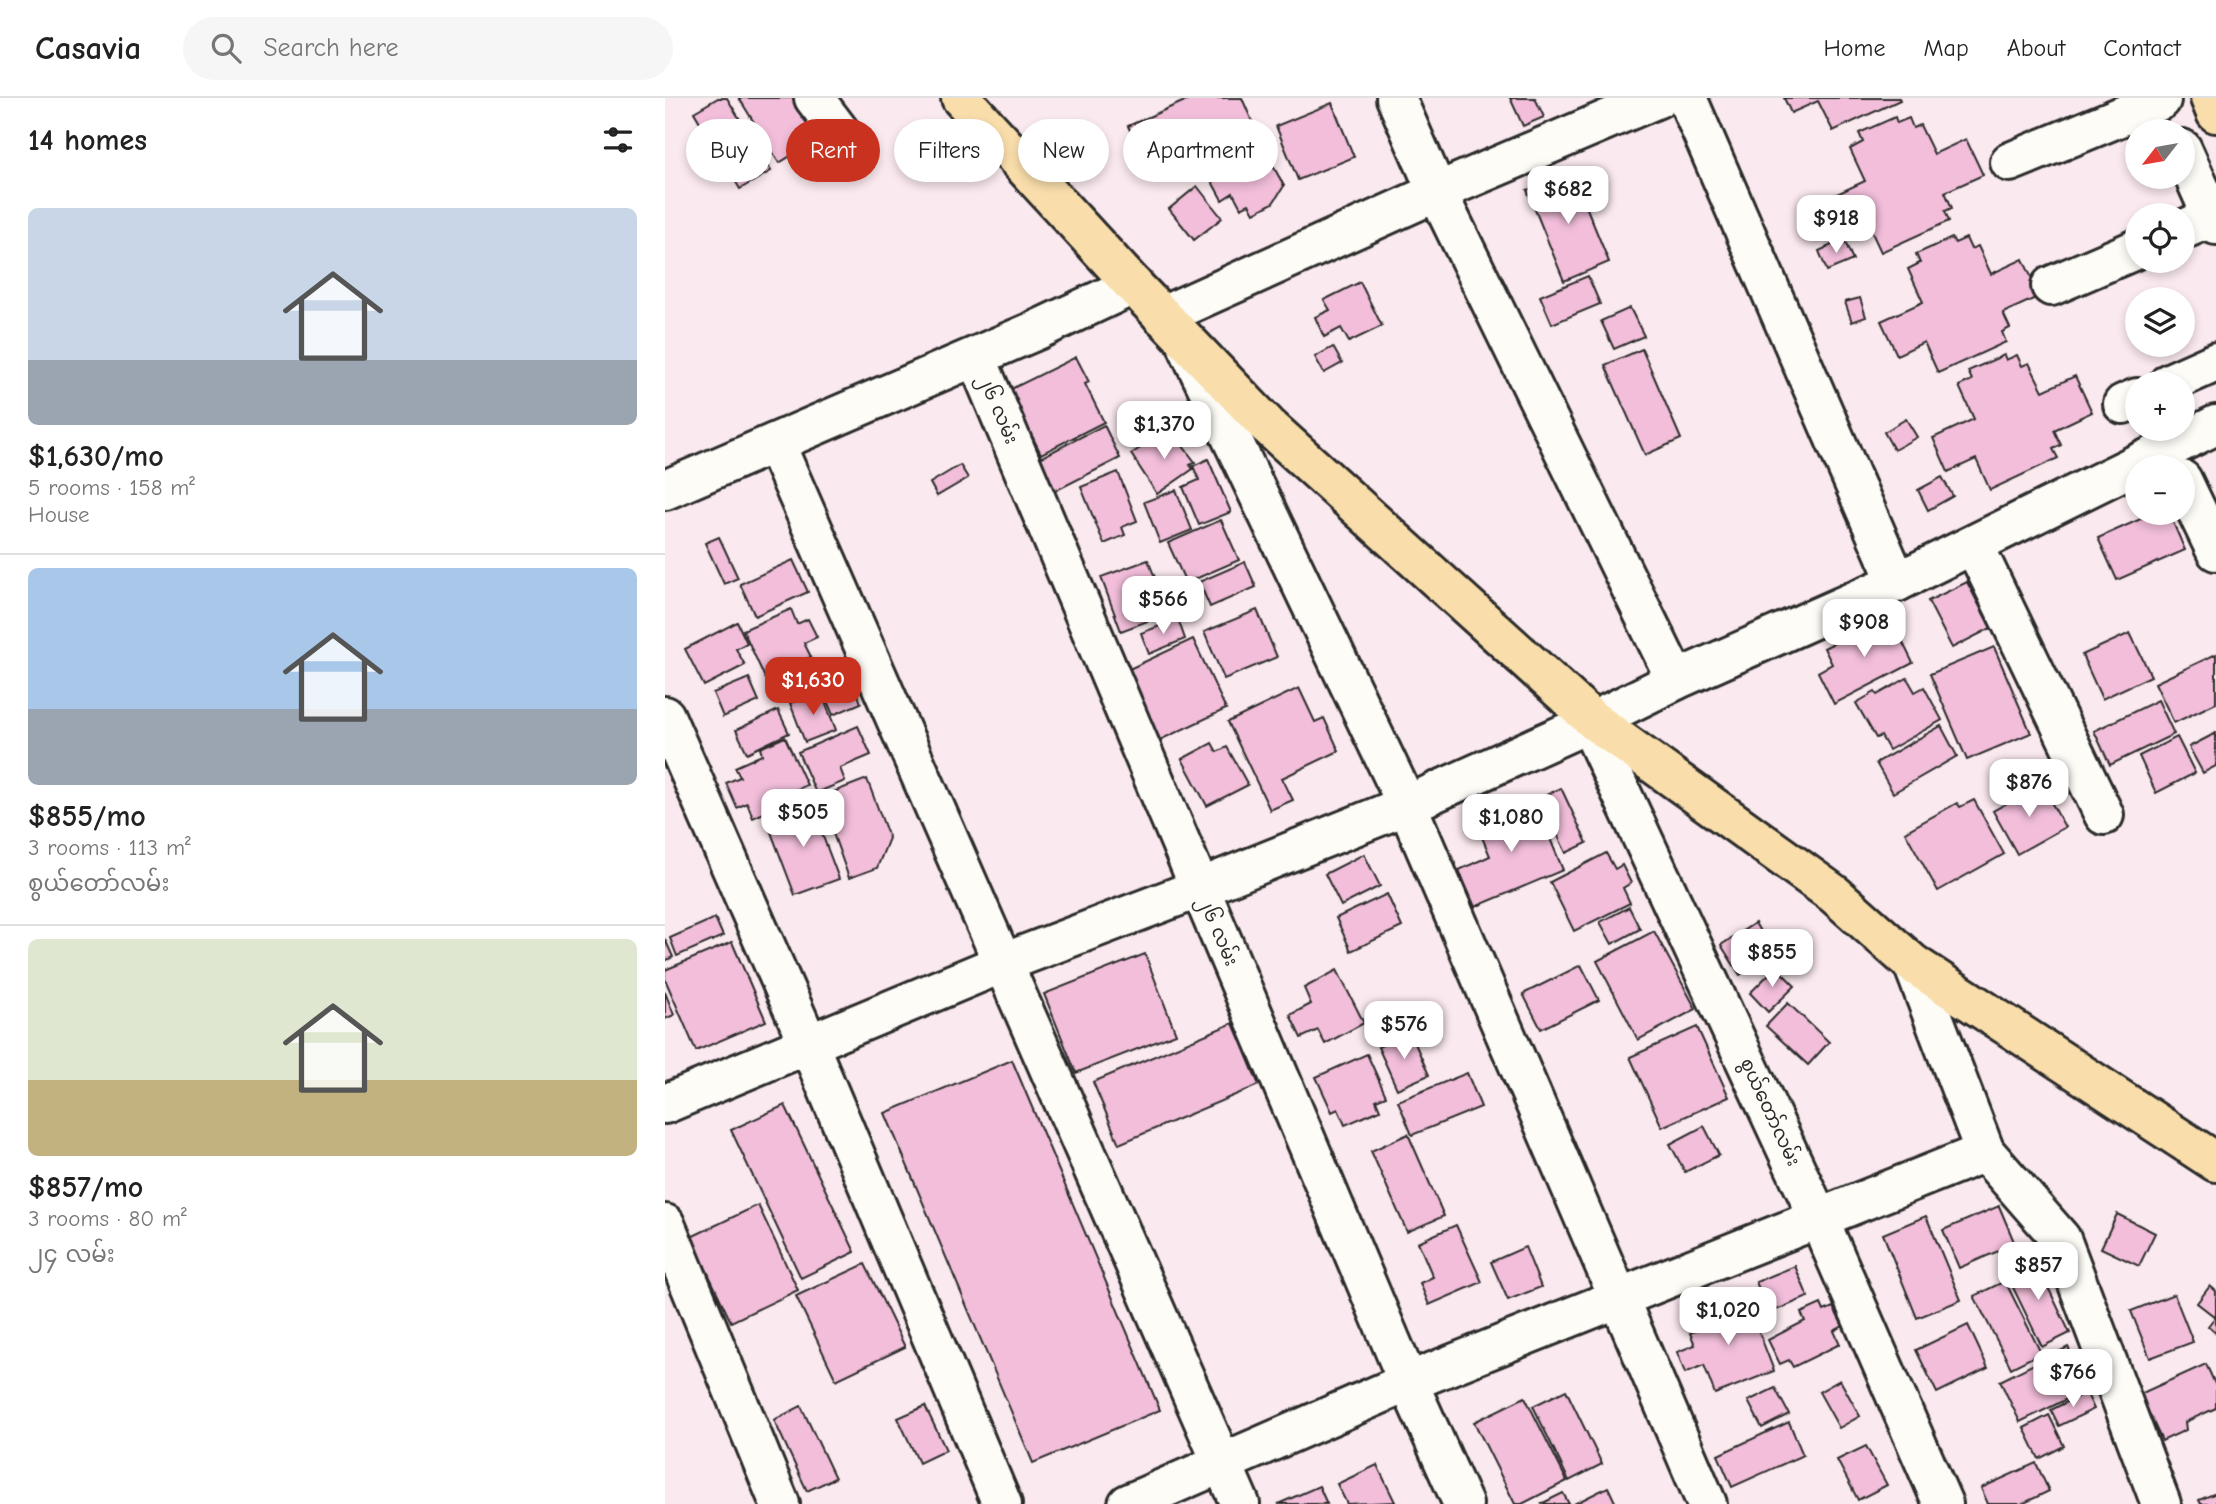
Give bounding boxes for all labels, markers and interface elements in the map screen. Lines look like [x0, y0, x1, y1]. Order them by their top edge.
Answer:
search box [183, 17, 673, 80]
text: Casavia [35, 29, 141, 67]
icon: search [207, 29, 245, 67]
text: Search here [263, 33, 399, 63]
text: Home [1824, 34, 1885, 62]
text: Map [1923, 34, 1969, 62]
text: About [2007, 34, 2065, 62]
text: Contact [2103, 34, 2181, 62]
chip: Buy [686, 119, 772, 182]
chip: Rent [786, 119, 880, 182]
chip: Filters [894, 119, 1004, 182]
chip: New [1018, 119, 1109, 182]
chip: Apartment [1123, 119, 1278, 182]
north arrow [2125, 119, 2195, 189]
map controls [2125, 119, 2195, 525]
icon: filters [599, 121, 637, 159]
text: 14 homes [28, 123, 147, 158]
pin: $682 [1527, 166, 1609, 226]
text: $682 [1543, 175, 1593, 202]
pin: $918 [1795, 195, 1877, 255]
button: locate [2125, 203, 2195, 273]
text: $918 [1813, 204, 1859, 231]
icon: home [270, 253, 396, 379]
button: layers [2125, 287, 2195, 357]
street label: ၂၆ လမ်း [970, 369, 1026, 449]
button: + [2125, 371, 2195, 441]
pin: $1,370 [1107, 402, 1221, 461]
text: $1,370 [1133, 410, 1195, 437]
text: $1,630/mo [28, 439, 164, 474]
button: − [2125, 455, 2195, 525]
text: 5 rooms · 158 m² [28, 474, 195, 501]
text: House [28, 501, 90, 528]
pin: $566 [1122, 576, 1204, 636]
text: $566 [1138, 585, 1188, 612]
pin: $908 [1823, 600, 1905, 659]
text: $908 [1839, 608, 1889, 635]
icon: home [270, 614, 396, 740]
pin: $1,630 [756, 658, 870, 717]
text: $1,630 [781, 666, 845, 693]
pin: $876 [1988, 760, 2070, 819]
text: $876 [2005, 768, 2053, 795]
pin: $505 [762, 790, 844, 849]
pin: $1,080 [1454, 794, 1568, 854]
text: $505 [777, 798, 829, 825]
text: $855/mo [28, 799, 146, 834]
text: $1,080 [1478, 803, 1544, 830]
text: 3 rooms · 113 m² [28, 834, 191, 861]
text: စွယ်တော်လမ်း [28, 870, 169, 897]
street label: ၂၆ လမ်း [1190, 891, 1246, 971]
pin: $855 [1731, 930, 1813, 989]
text: $855 [1747, 938, 1797, 965]
icon: home [270, 985, 396, 1111]
pin: $576 [1363, 1002, 1445, 1061]
text: $576 [1380, 1010, 1428, 1037]
street label: စွယ်တော်လမ်း [1732, 1053, 1808, 1171]
text: $857/mo [28, 1170, 143, 1205]
text: 3 rooms · 80 m² [28, 1205, 187, 1232]
text: ၂၄ လမ်း [28, 1241, 115, 1268]
pin: $857 [1997, 1242, 2079, 1302]
text: $857 [2014, 1251, 2062, 1278]
pin: $1,020 [1671, 1288, 1785, 1347]
text: $1,020 [1695, 1296, 1761, 1323]
pin: $766 [2032, 1350, 2114, 1409]
text: $766 [2049, 1358, 2097, 1385]

